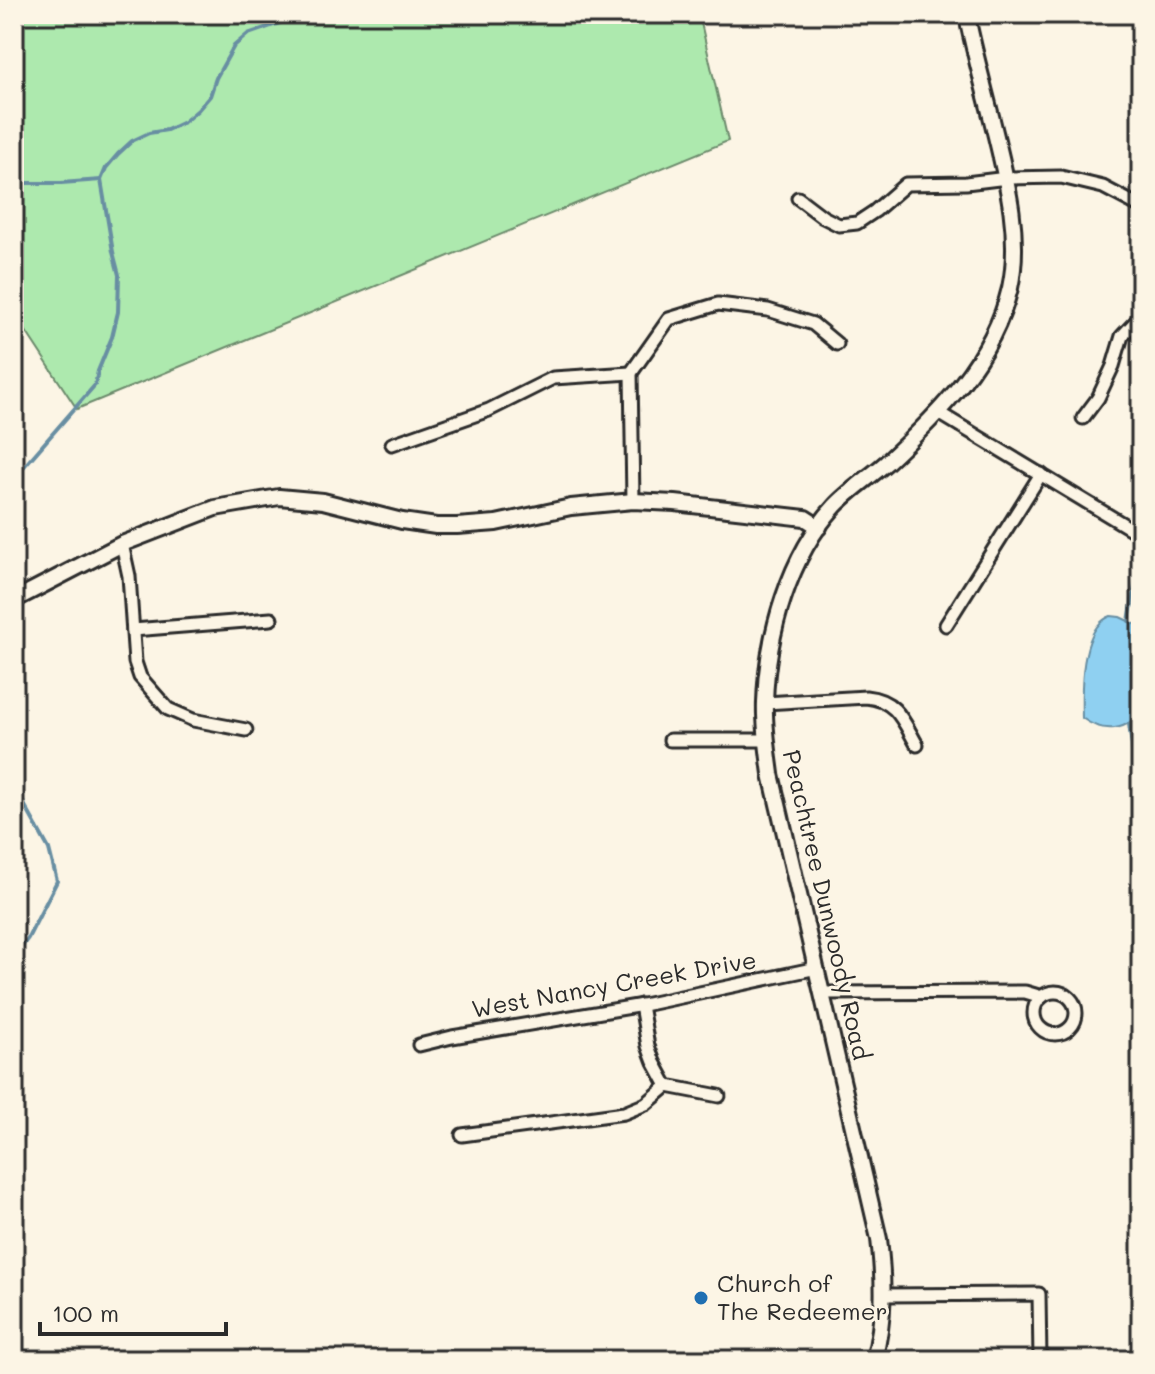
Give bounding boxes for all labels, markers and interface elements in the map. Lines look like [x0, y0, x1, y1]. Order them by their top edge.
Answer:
street label: Peachtree Dunwoody Road [777, 747, 878, 1063]
street label: West Nancy Creek Drive [469, 943, 759, 1024]
place label: Church of The Redeemer [717, 1267, 888, 1326]
scale bar [40, 1286, 226, 1336]
marker: Church of The Redeemer [692, 1289, 710, 1307]
text: 100 m [52, 1297, 119, 1328]

